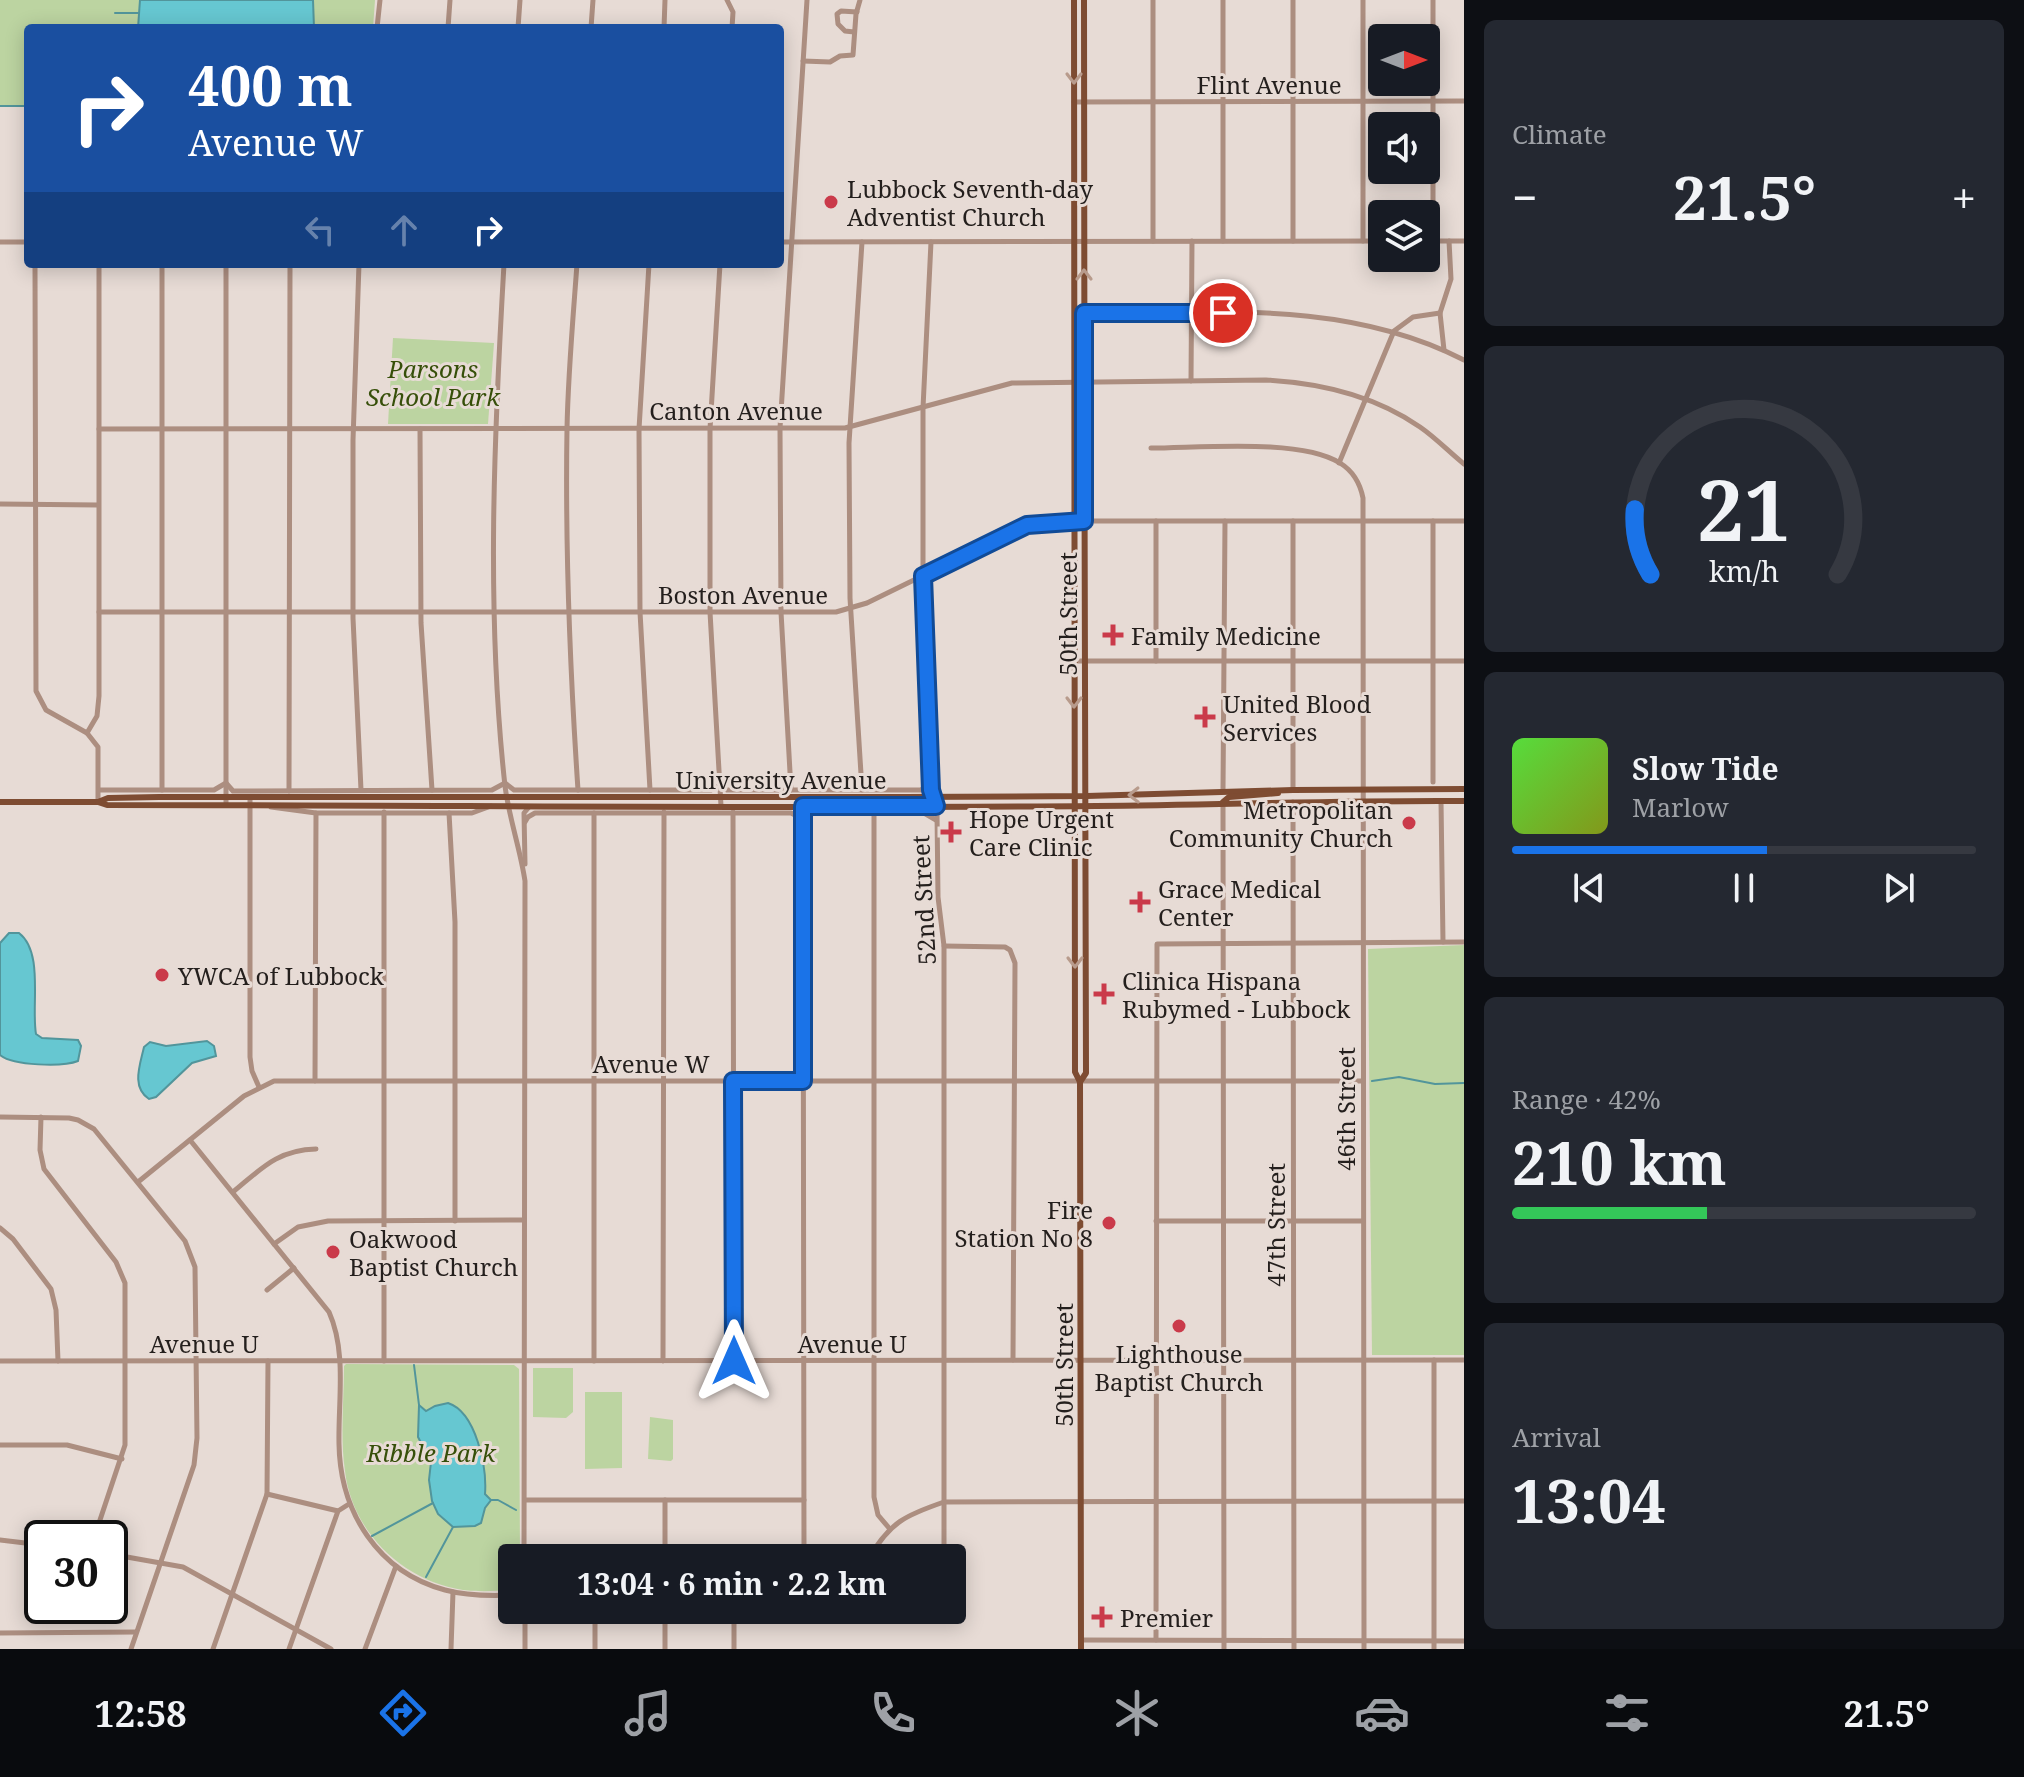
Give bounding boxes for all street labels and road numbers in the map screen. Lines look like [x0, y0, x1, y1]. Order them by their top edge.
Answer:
street label: Flint Avenue [1196, 68, 1342, 101]
street label: Canton Avenue [649, 394, 823, 427]
street label: 50th Street [1051, 552, 1084, 676]
street label: Boston Avenue [658, 578, 828, 611]
street label: University Avenue [676, 763, 886, 796]
street label: 52nd Street [903, 834, 943, 966]
street label: Avenue W [592, 1047, 710, 1080]
street label: 46th Street [1329, 1047, 1362, 1171]
street label: 47th Street [1259, 1163, 1292, 1287]
street label: 50th Street [1047, 1303, 1080, 1427]
street label: Avenue U [149, 1327, 259, 1360]
street label: Avenue U [797, 1327, 907, 1360]

